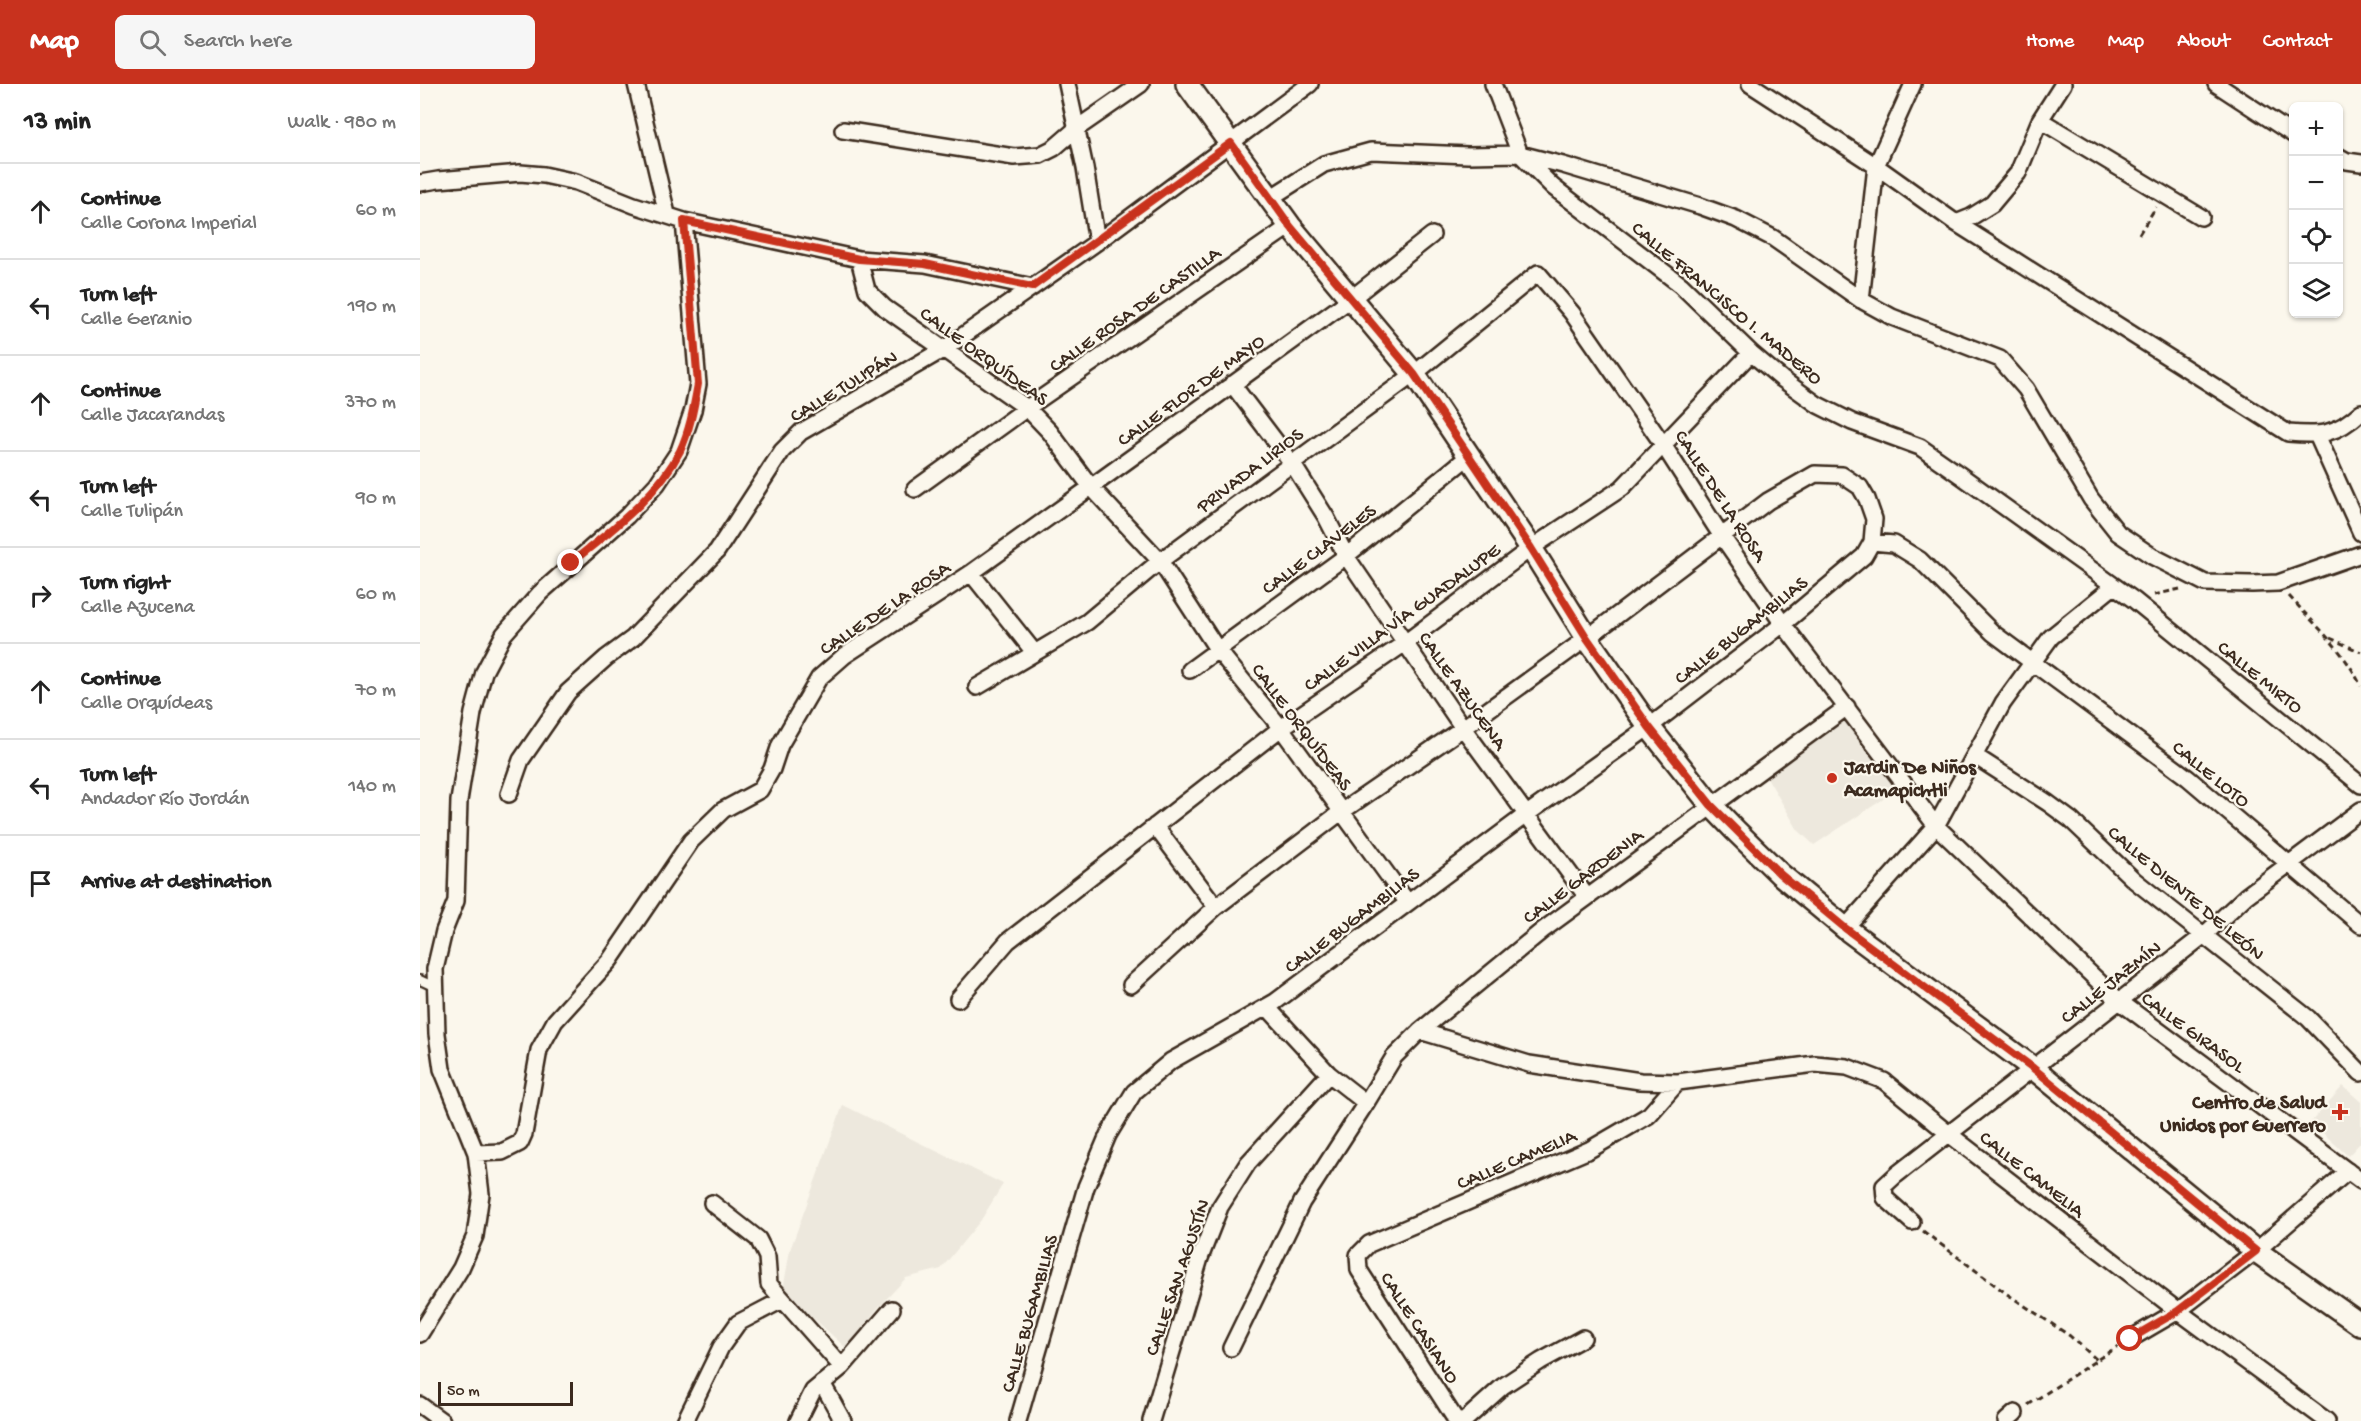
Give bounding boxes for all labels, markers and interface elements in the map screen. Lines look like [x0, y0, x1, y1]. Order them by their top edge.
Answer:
search box [115, 15, 535, 69]
text: Map [30, 26, 79, 59]
icon: search [136, 26, 169, 59]
text: Search here [184, 29, 292, 55]
text: Home [2026, 30, 2074, 55]
text: Map [2107, 30, 2144, 55]
text: About [2177, 30, 2230, 55]
text: Contact [2263, 30, 2331, 55]
map controls [2289, 102, 2343, 318]
button: + [2289, 102, 2343, 156]
text: 13 min [24, 108, 91, 139]
text: Walk · 980 m [288, 112, 396, 135]
button: − [2289, 156, 2343, 210]
text: Continue [81, 187, 161, 213]
icon: ahead [24, 195, 57, 228]
text: 60 m [356, 200, 396, 223]
button: locate [2289, 210, 2343, 264]
text: Calle Corona Imperial [81, 213, 257, 236]
street label: CALLE FRANCISCO I. MADERO [1626, 218, 1826, 391]
street label: CALLE ROSA DE CASTILLA [1046, 242, 1227, 379]
button: layers [2289, 264, 2343, 318]
text: Turn left [81, 283, 155, 309]
icon: left [24, 291, 57, 324]
text: 190 m [348, 296, 396, 319]
street label: CALLE ORQUÍDEAS [914, 303, 1053, 413]
text: Calle Geranio [81, 309, 192, 332]
street label: CALLE FLOR DE MAYO [1114, 331, 1270, 453]
street label: CALLE TULIPÁN [786, 345, 903, 429]
text: Continue [81, 379, 161, 405]
icon: ahead [24, 387, 57, 420]
text: 370 m [345, 392, 396, 415]
text: Calle Jacarandas [81, 405, 224, 428]
street label: PRIVADA LIRIOS [1192, 424, 1310, 520]
street label: CALLE DE LA ROSA [1668, 427, 1771, 568]
text: Turn left [81, 475, 155, 501]
icon: left [24, 483, 57, 516]
text: 90 m [356, 488, 396, 511]
street label: CALLE CLAVELES [1258, 500, 1382, 601]
text: Calle Tulipán [81, 501, 183, 524]
street label: CALLE VILLA VÍA GUADALUPE [1300, 538, 1507, 698]
route end [557, 549, 583, 575]
street label: CALLE DE LA ROSA [816, 557, 956, 662]
text: Turn right [81, 571, 169, 597]
street label: CALLE BUGAMBILIAS [1671, 572, 1814, 691]
icon: right [24, 579, 57, 612]
text: 60 m [356, 584, 396, 607]
text: Calle Azucena [81, 597, 195, 620]
street label: CALLE AZUCENA [1412, 629, 1511, 756]
street label: CALLE MIRTO [2211, 637, 2306, 720]
street label: CALLE ORQUÍDEAS [1245, 659, 1357, 797]
text: Continue [81, 667, 161, 693]
icon: ahead [24, 675, 57, 708]
text: 70 m [355, 680, 396, 703]
text: Calle Orquídeas [81, 693, 212, 716]
street label: CALLE LOTO [2166, 737, 2253, 814]
place label: Jardin De Niños Acamapichtli [1843, 758, 1977, 804]
text: Turn left [81, 763, 155, 789]
icon: left [24, 771, 57, 804]
marker: Jardin De Niños Acamapichtli [1825, 771, 1839, 785]
text: 140 m [348, 776, 396, 799]
text: Andador Río Jordán [81, 789, 249, 812]
street label: CALLE DIENTE DE LEÓN [2102, 822, 2268, 967]
street label: CALLE GARDENIA [1519, 824, 1650, 930]
street label: CALLE BUGAMBILIAS [1281, 863, 1426, 980]
icon: arrive [24, 867, 57, 900]
text: Arrive at destination [81, 870, 271, 896]
street label: CALLE JAZMÍN [2057, 936, 2167, 1030]
street label: CALLE GIRASOL [2135, 988, 2249, 1080]
place label: Centro de Salud Unidos por Guerrero [2160, 1093, 2328, 1139]
marker: Centro de Salud Unidos por Guerrero [2331, 1103, 2349, 1121]
street label: CALLE CAMELIA [1454, 1125, 1582, 1197]
street label: CALLE CAMELIA [1974, 1127, 2089, 1225]
street label: CALLE SAN AGUSTÍN [1141, 1196, 1217, 1359]
street label: CALLE BUGAMBILIAS [998, 1232, 1065, 1395]
street label: CALLE CASIANO [1374, 1269, 1463, 1389]
route start [2116, 1325, 2142, 1351]
scale bar [438, 1379, 573, 1406]
text: 50 m [447, 1383, 480, 1402]

